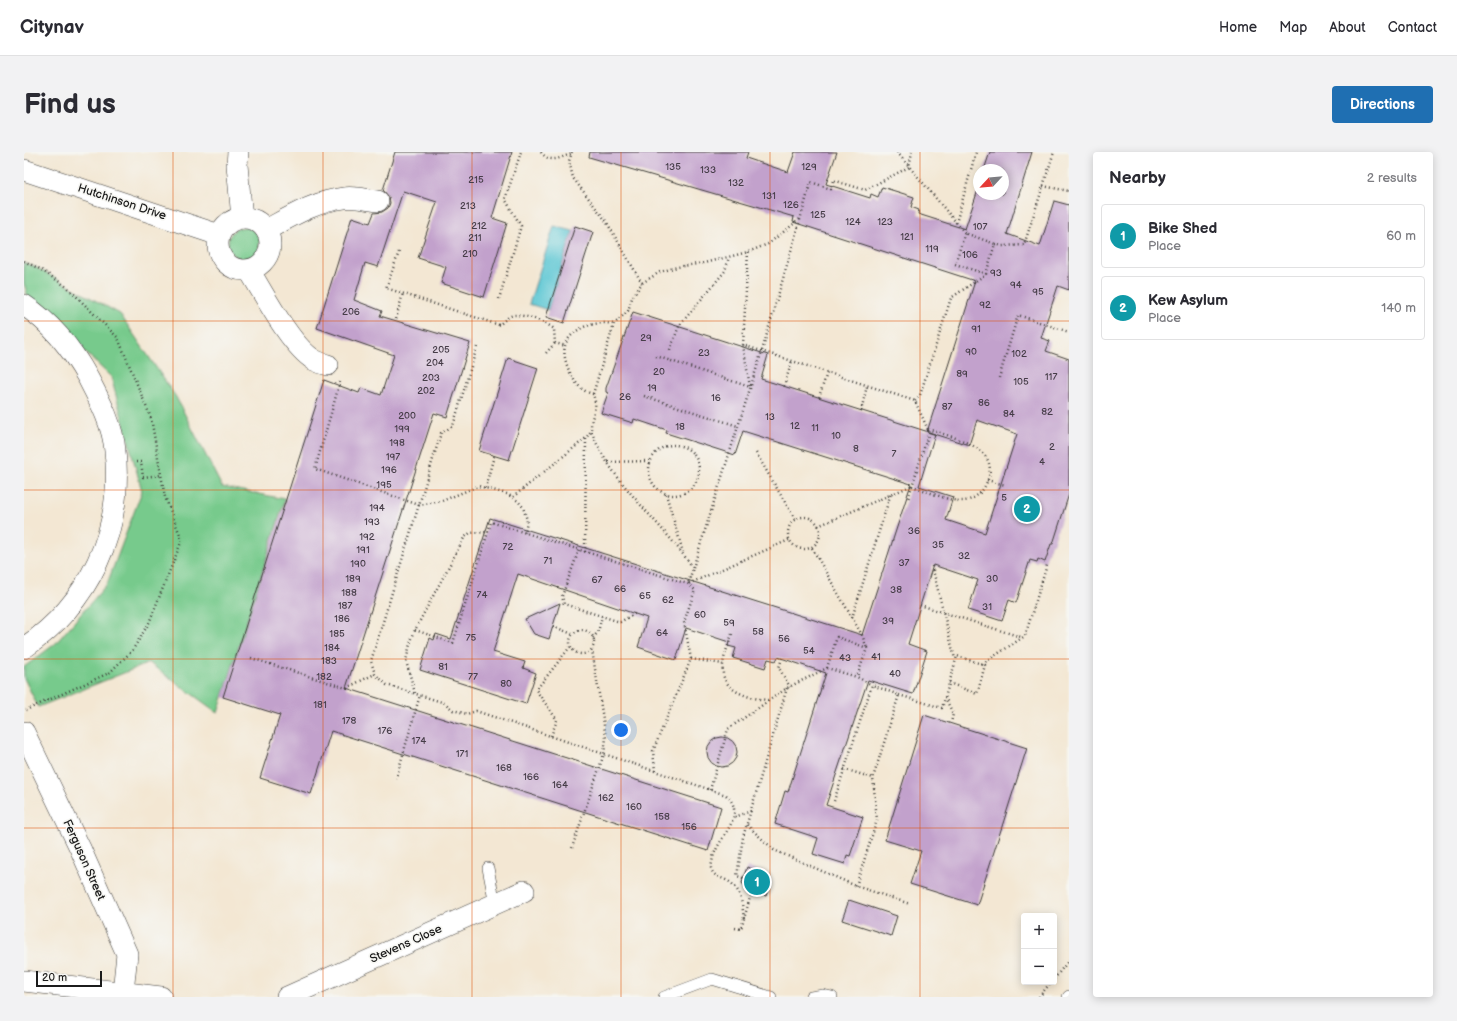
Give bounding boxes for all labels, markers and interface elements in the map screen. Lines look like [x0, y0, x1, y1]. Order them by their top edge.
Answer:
text: Citynav [20, 16, 84, 39]
text: Home [1219, 19, 1257, 36]
text: Map [1279, 19, 1307, 36]
text: About [1329, 19, 1366, 36]
text: Contact [1388, 19, 1437, 36]
button: Directions [1332, 86, 1433, 123]
text: Find us [24, 88, 116, 121]
house number: 135 [665, 161, 681, 173]
house number: 129 [801, 161, 817, 173]
house number: 133 [700, 164, 716, 176]
north arrow [973, 164, 1009, 200]
text: Nearby [1109, 168, 1166, 188]
text: 2 results [1367, 170, 1417, 186]
house number: 215 [468, 174, 484, 186]
house number: 132 [728, 177, 744, 189]
street label: Hutchinson Drive [76, 181, 168, 223]
house number: 131 [762, 190, 776, 202]
house number: 126 [783, 199, 799, 211]
house number: 213 [460, 200, 476, 212]
house number: 125 [810, 209, 826, 221]
house number: 124 [845, 216, 861, 228]
house number: 123 [877, 216, 893, 228]
text: Bike Shed [1148, 219, 1217, 238]
house number: 212 [471, 220, 487, 232]
house number: 107 [973, 221, 987, 233]
text: 1 [1120, 228, 1126, 244]
text: 60 m [1386, 228, 1416, 244]
house number: 121 [900, 231, 914, 243]
house number: 211 [468, 232, 482, 244]
text: Place [1148, 238, 1181, 254]
house number: 119 [925, 243, 939, 255]
house number: 210 [462, 248, 478, 260]
house number: 106 [962, 249, 978, 261]
house number: 93 [990, 267, 1002, 279]
house number: 94 [1010, 279, 1022, 291]
house number: 95 [1032, 286, 1044, 298]
text: Kew Asylum [1148, 291, 1228, 310]
house number: 92 [979, 299, 991, 311]
text: 2 [1119, 300, 1127, 316]
text: 140 m [1381, 300, 1416, 316]
house number: 206 [342, 306, 360, 318]
text: Place [1148, 310, 1181, 326]
house number: 91 [971, 323, 981, 335]
house number: 29 [640, 332, 652, 344]
house number: 205 [432, 344, 450, 356]
house number: 90 [965, 346, 977, 358]
house number: 23 [698, 347, 710, 359]
house number: 102 [1011, 348, 1027, 360]
house number: 204 [426, 357, 444, 369]
house number: 20 [653, 366, 665, 378]
house number: 89 [956, 368, 968, 380]
house number: 117 [1045, 371, 1057, 383]
house number: 203 [422, 372, 440, 384]
house number: 105 [1013, 376, 1029, 388]
house number: 19 [647, 382, 657, 394]
house number: 202 [417, 385, 435, 397]
house number: 26 [619, 391, 631, 403]
house number: 16 [711, 392, 721, 404]
house number: 86 [978, 397, 990, 409]
house number: 87 [942, 401, 952, 413]
house number: 82 [1041, 406, 1053, 418]
house number: 84 [1003, 408, 1015, 420]
house number: 200 [398, 410, 416, 422]
house number: 13 [765, 411, 775, 423]
house number: 12 [790, 420, 800, 432]
house number: 18 [675, 421, 685, 433]
house number: 11 [811, 422, 819, 434]
house number: 199 [394, 423, 410, 435]
house number: 10 [831, 430, 841, 442]
house number: 198 [389, 437, 405, 449]
house number: 2 [1049, 441, 1055, 453]
house number: 8 [853, 443, 859, 455]
house number: 7 [892, 448, 897, 460]
house number: 197 [386, 451, 400, 463]
house number: 4 [1039, 456, 1045, 468]
house number: 196 [381, 464, 397, 476]
house number: 195 [376, 479, 392, 491]
house number: 5 [1001, 492, 1007, 504]
pin: 2 [1014, 494, 1040, 524]
house number: 194 [369, 502, 385, 514]
house number: 193 [364, 516, 380, 528]
house number: 36 [908, 525, 920, 537]
house number: 192 [359, 531, 375, 543]
house number: 35 [932, 539, 944, 551]
house number: 72 [503, 541, 514, 553]
house number: 191 [356, 544, 370, 556]
house number: 32 [958, 550, 970, 562]
house number: 71 [544, 555, 553, 567]
house number: 37 [898, 557, 910, 569]
house number: 190 [350, 558, 366, 570]
house number: 189 [345, 573, 361, 585]
house number: 30 [986, 573, 998, 585]
house number: 67 [591, 574, 603, 586]
house number: 66 [614, 583, 626, 595]
house number: 38 [890, 584, 902, 596]
house number: 188 [341, 587, 357, 599]
house number: 74 [476, 589, 488, 601]
house number: 65 [639, 590, 651, 602]
house number: 62 [662, 594, 674, 606]
house number: 187 [338, 600, 352, 612]
house number: 31 [982, 601, 992, 613]
house number: 60 [694, 609, 706, 621]
house number: 186 [334, 613, 350, 625]
house number: 39 [882, 615, 894, 627]
house number: 59 [723, 617, 735, 629]
house number: 58 [752, 626, 764, 638]
house number: 64 [656, 627, 668, 639]
house number: 185 [329, 628, 345, 640]
house number: 75 [466, 632, 477, 644]
house number: 56 [778, 633, 790, 645]
house number: 184 [324, 642, 340, 654]
house number: 54 [803, 645, 815, 657]
house number: 41 [871, 651, 881, 663]
house number: 43 [839, 652, 851, 664]
house number: 183 [321, 655, 337, 667]
house number: 81 [438, 661, 448, 673]
house number: 40 [889, 668, 901, 680]
house number: 182 [316, 671, 332, 683]
house number: 77 [468, 671, 478, 683]
house number: 80 [500, 678, 512, 690]
house number: 181 [313, 699, 327, 711]
house number: 178 [342, 715, 356, 727]
your location [611, 720, 631, 740]
house number: 176 [378, 725, 392, 737]
house number: 174 [412, 735, 426, 747]
house number: 171 [456, 748, 468, 760]
house number: 168 [496, 762, 512, 774]
house number: 166 [523, 771, 539, 783]
house number: 164 [552, 779, 568, 791]
house number: 162 [598, 792, 614, 804]
house number: 160 [626, 801, 642, 813]
house number: 158 [654, 811, 670, 823]
street label: Ferguson Street [59, 817, 109, 903]
house number: 156 [681, 821, 697, 833]
pin: 1 [744, 867, 770, 897]
map controls [1021, 913, 1057, 985]
button: + [1021, 913, 1057, 949]
street label: Stevens Close [368, 921, 444, 967]
button: − [1021, 949, 1057, 985]
scale bar [36, 969, 102, 988]
text: 20 m [42, 971, 67, 984]

